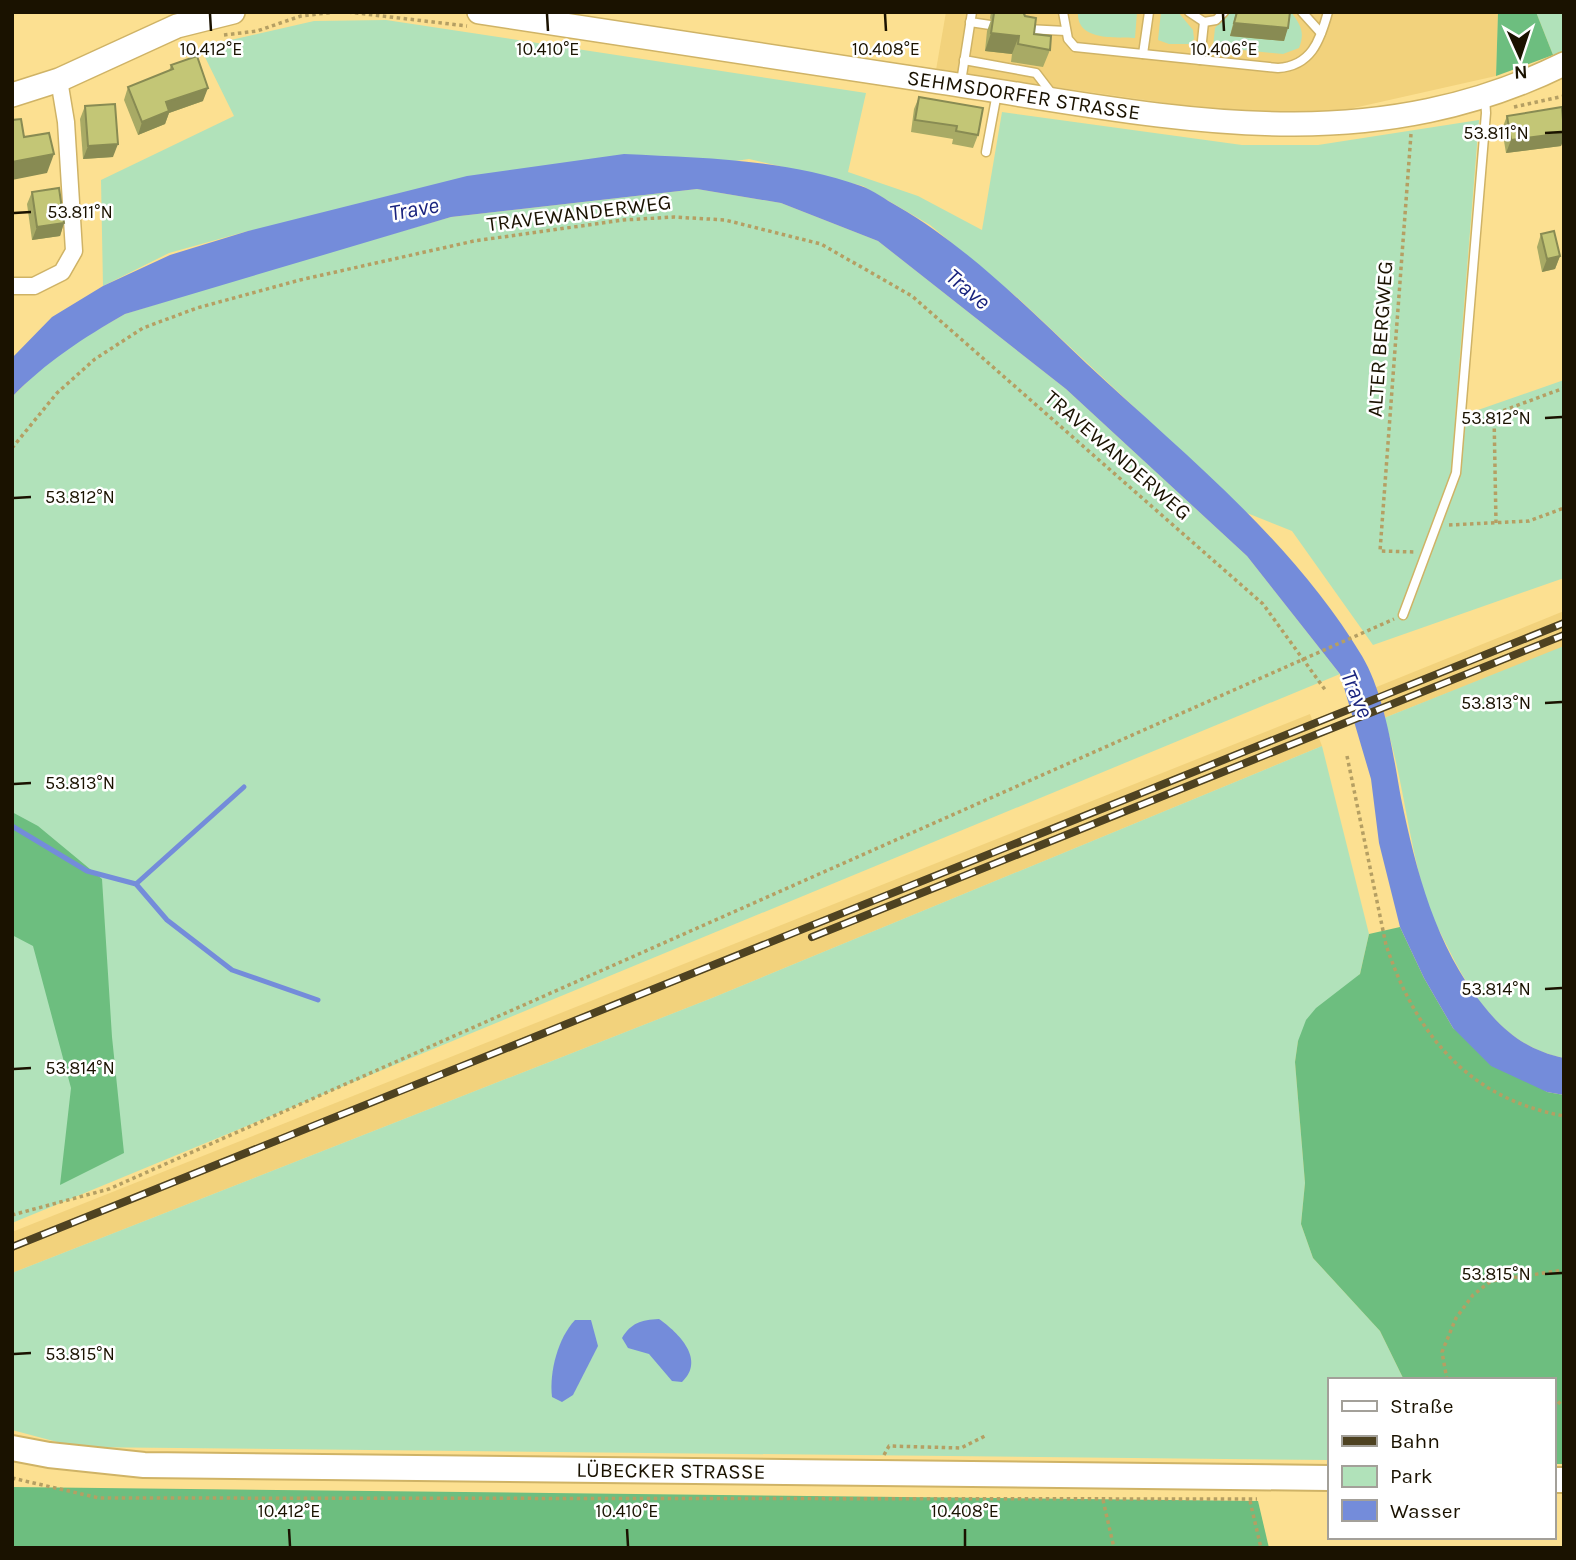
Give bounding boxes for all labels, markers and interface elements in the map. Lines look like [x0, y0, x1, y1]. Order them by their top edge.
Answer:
north arrow [1485, 21, 1555, 91]
text: 10.412°E [180, 38, 242, 60]
text: 10.410°E [517, 38, 579, 60]
text: 10.408°E [852, 38, 920, 60]
text: 10.406°E [1190, 38, 1258, 60]
text: N [1513, 61, 1528, 83]
street label: SEHMSDORFER STRASSE [905, 65, 1142, 125]
text: 53.811°N [1463, 122, 1529, 144]
street label: TRAVEWANDERWEG [485, 190, 673, 236]
water label: Trave [387, 191, 441, 227]
text: 53.811°N [47, 201, 113, 223]
street label: ALTER BERGWEG [1363, 260, 1397, 418]
water label: Trave [940, 263, 996, 315]
street label: TRAVEWANDERWEG [1040, 385, 1196, 525]
text: 53.812°N [1461, 407, 1531, 429]
text: 53.812°N [45, 486, 115, 508]
water label: Trave [1335, 666, 1379, 722]
text: 53.813°N [1461, 692, 1531, 714]
text: 53.813°N [45, 772, 115, 794]
text: 53.814°N [1461, 978, 1531, 1000]
text: 53.814°N [45, 1057, 115, 1079]
text: 53.815°N [1461, 1263, 1531, 1285]
text: 53.815°N [45, 1343, 115, 1365]
legend [1328, 1378, 1555, 1539]
text: Straße [1390, 1394, 1453, 1418]
text: Bahn [1390, 1429, 1440, 1453]
street label: LÜBECKER STRASSE [576, 1458, 765, 1484]
text: Park [1390, 1464, 1433, 1488]
text: Wasser [1390, 1499, 1461, 1523]
text: 10.412°E [258, 1500, 320, 1522]
text: 10.410°E [596, 1500, 658, 1522]
text: 10.408°E [931, 1500, 999, 1522]

